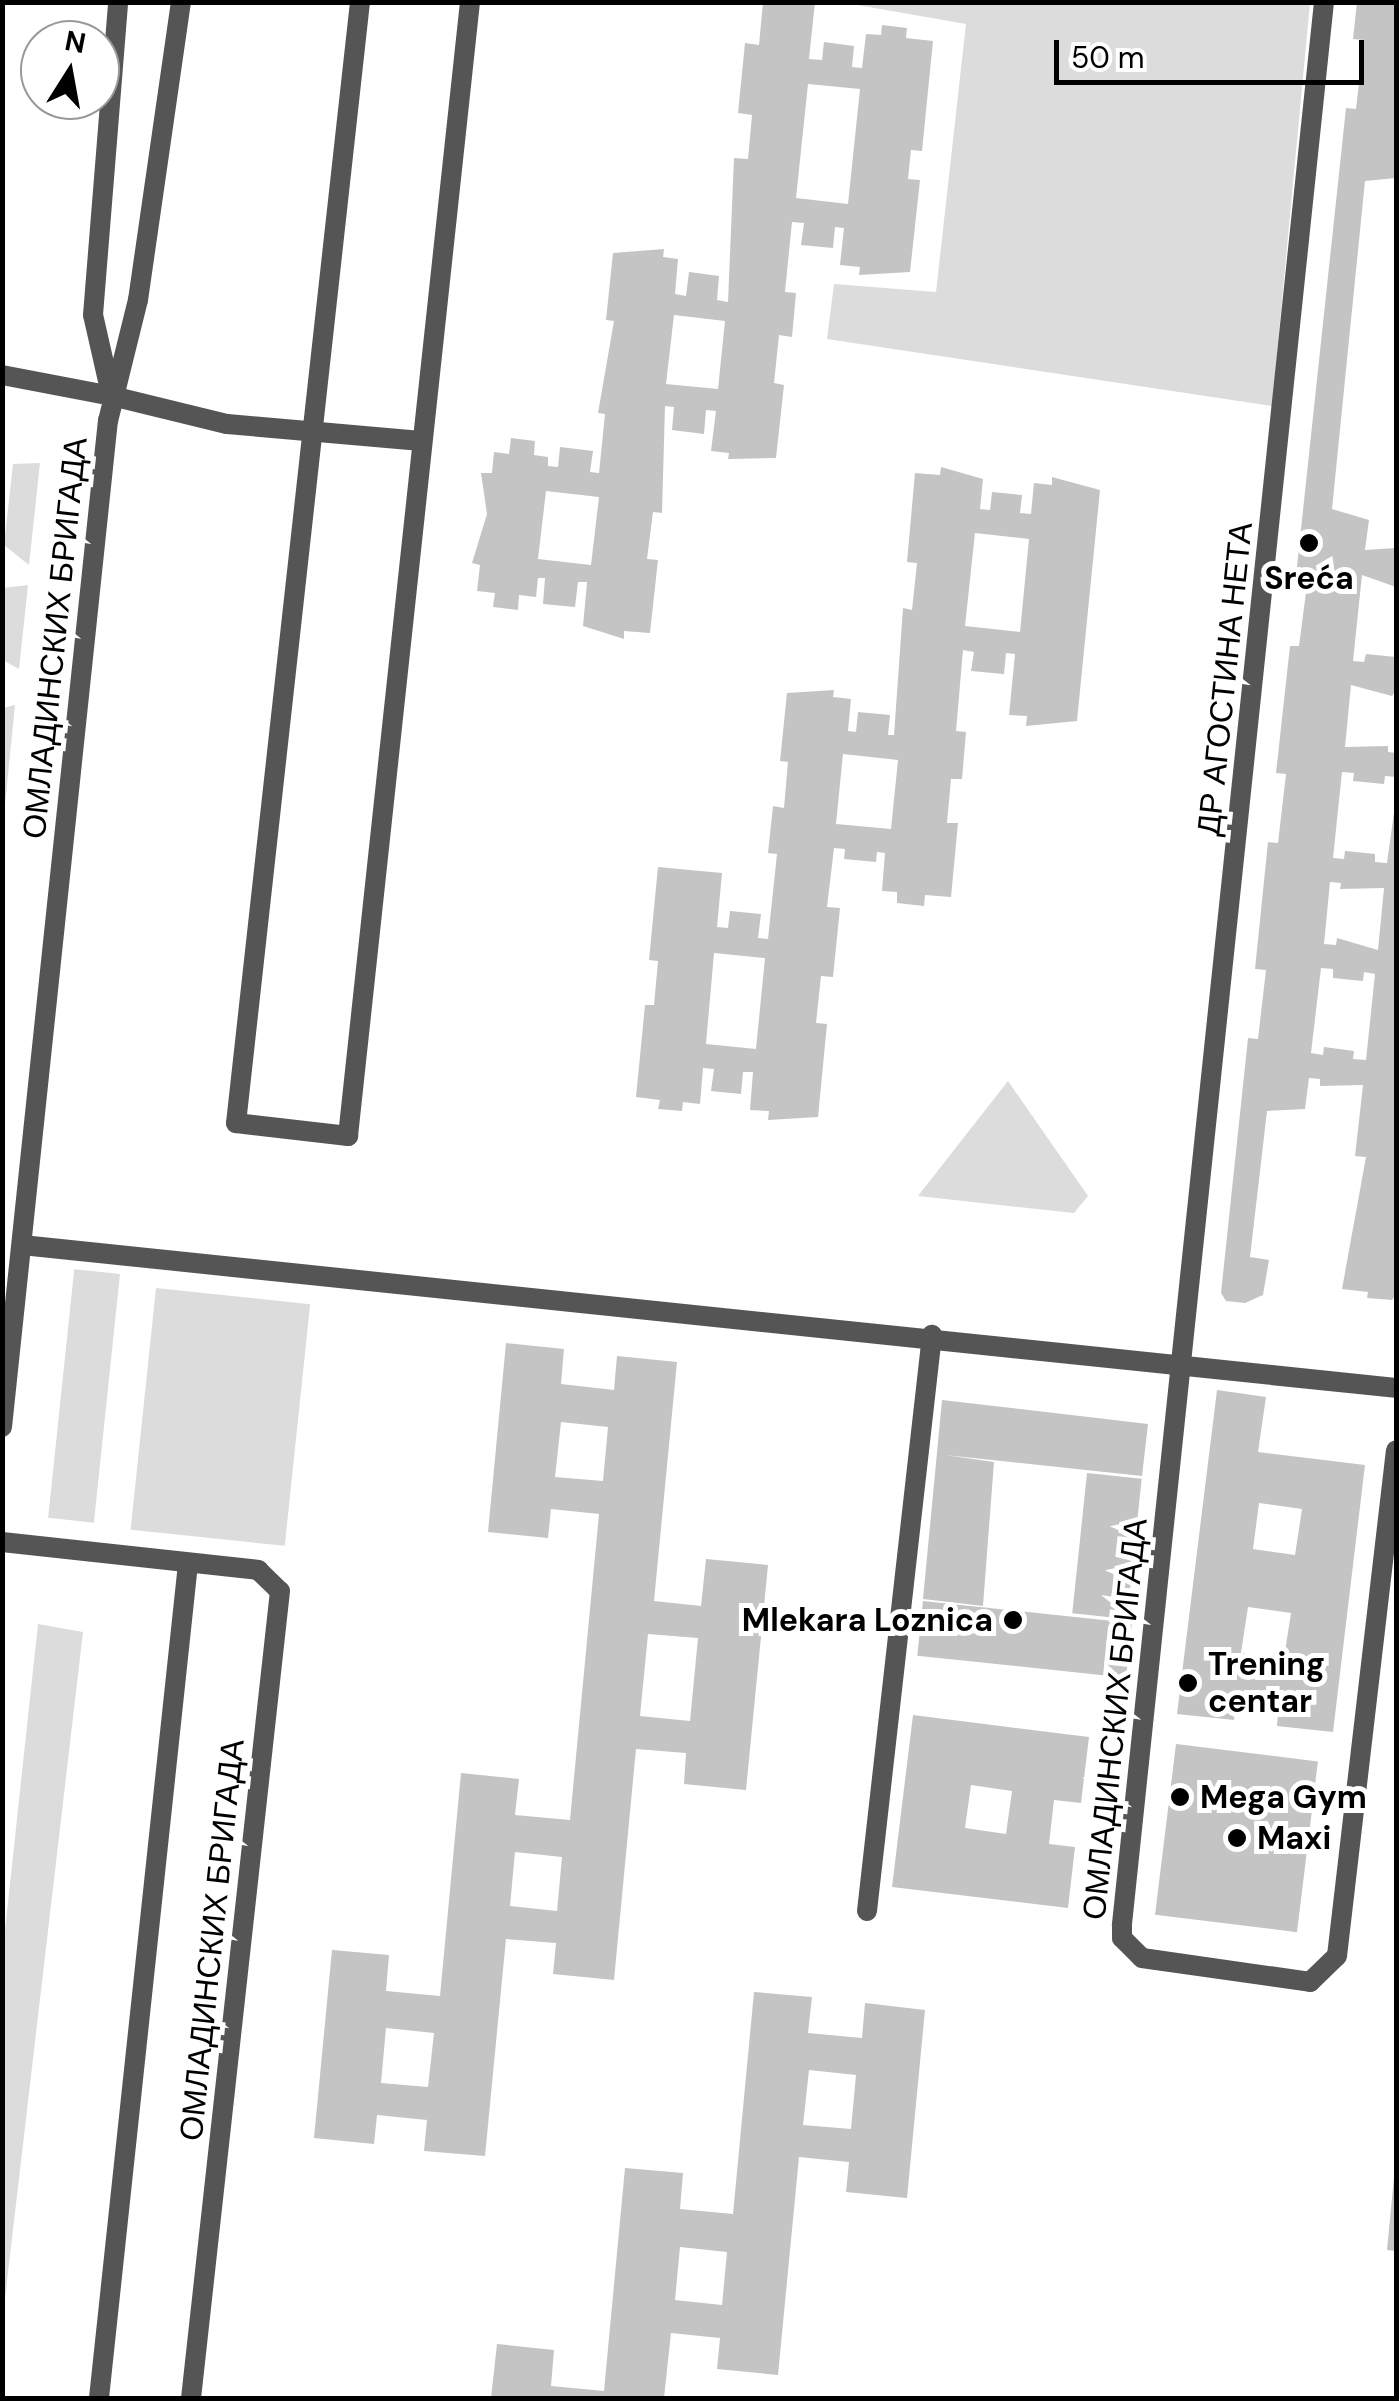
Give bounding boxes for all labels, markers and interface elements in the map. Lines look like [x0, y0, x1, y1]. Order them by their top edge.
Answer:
north arrow [20, 20, 120, 120]
scale bar [1059, 20, 1369, 82]
text: N [62, 22, 89, 62]
text: 50 m [1071, 38, 1145, 77]
street label: ОМЛАДИНСКИХ БРИГАДА [15, 435, 95, 841]
street label: ДР АГОСТИНА НЕТА [1189, 520, 1261, 838]
marker: Sreća [1298, 532, 1320, 554]
place label: Sreća [1264, 559, 1354, 597]
street label: ОМЛАДИНСКИХ БРИГАДА [1075, 1516, 1155, 1922]
place label: Mlekara Loznica [742, 1601, 993, 1639]
marker: Mlekara Loznica [1002, 1609, 1024, 1631]
place label: Trening centar [1208, 1646, 1325, 1721]
marker: Trening centar [1177, 1672, 1199, 1694]
street label: ОМЛАДИНСКИХ БРИГАДА [172, 1737, 252, 2143]
place label: Mega Gym [1200, 1778, 1367, 1816]
marker: Mega Gym [1169, 1786, 1191, 1808]
place label: Maxi [1257, 1819, 1331, 1857]
marker: Maxi [1226, 1827, 1248, 1849]

